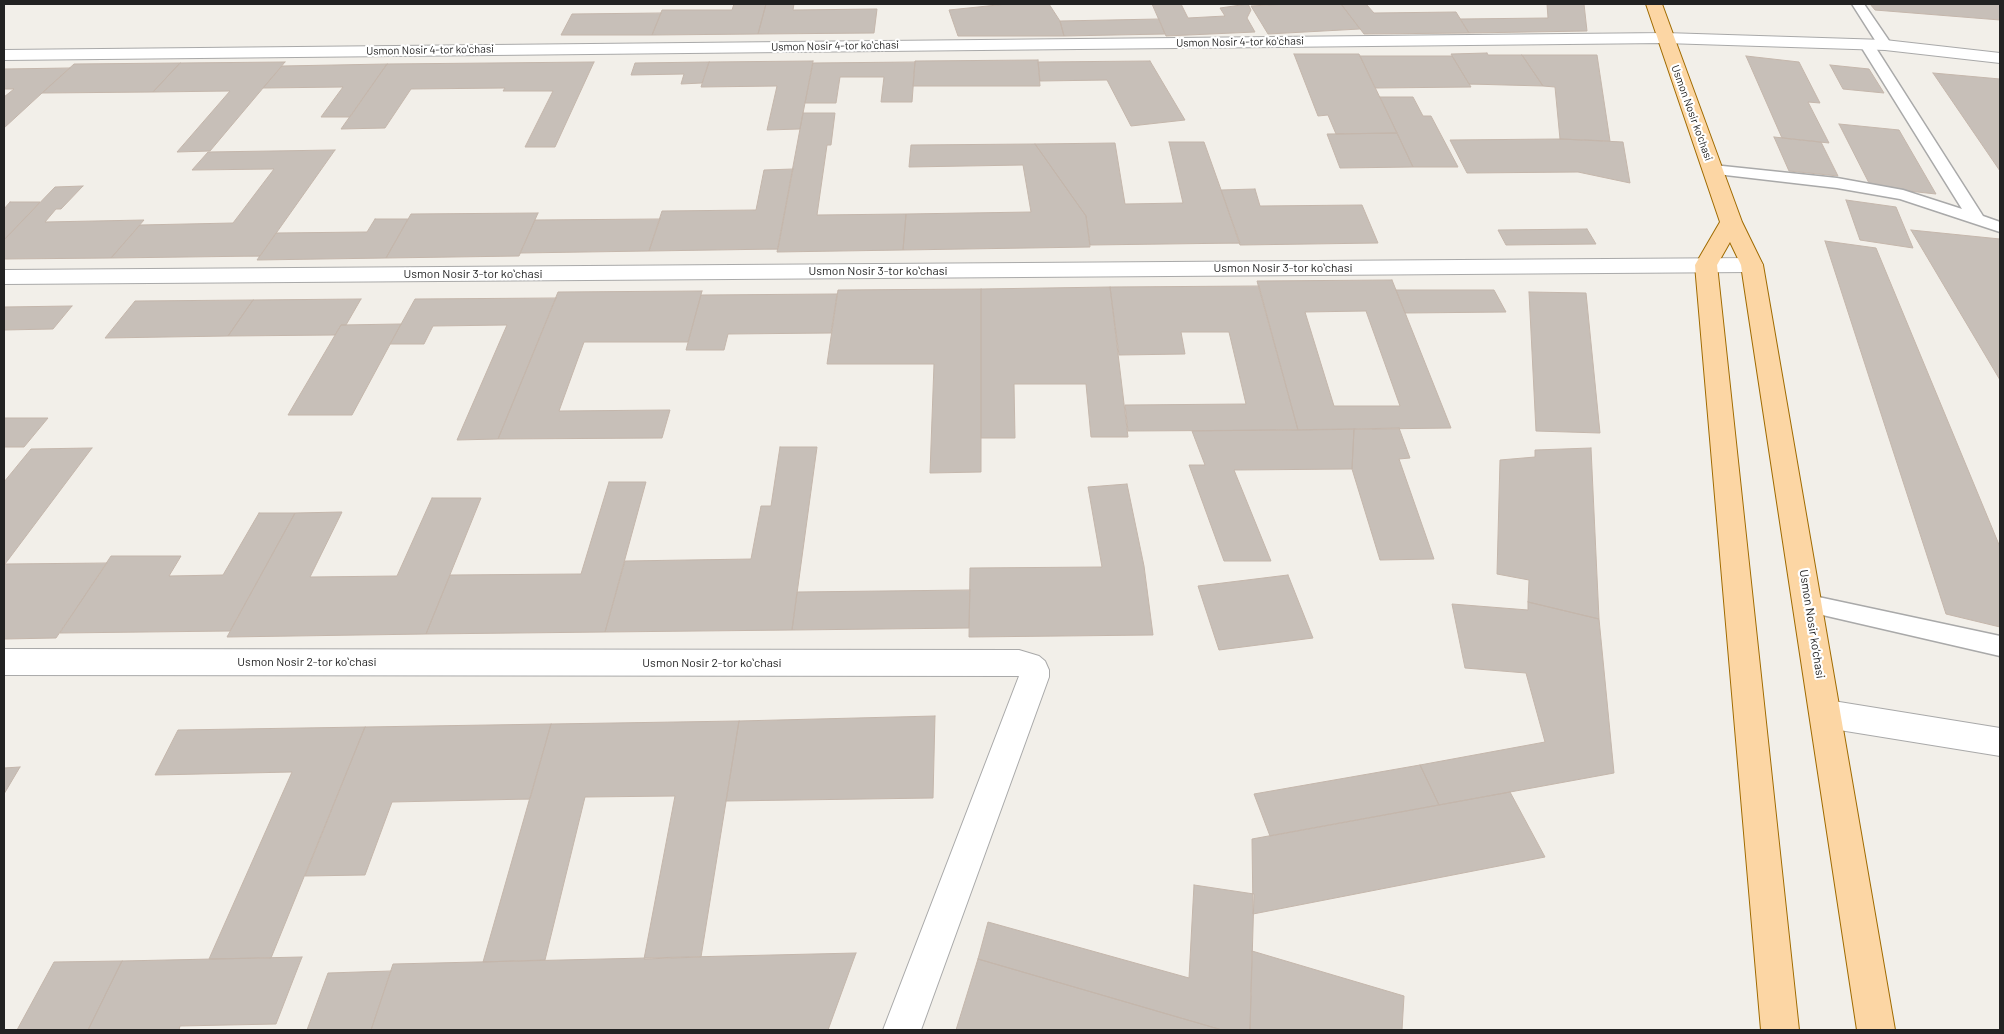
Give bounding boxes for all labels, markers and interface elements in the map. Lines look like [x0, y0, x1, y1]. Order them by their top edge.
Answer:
street label: Usmon Nosir 4-tor koʻchasi [1176, 34, 1304, 50]
street label: Usmon Nosir 4-tor koʻchasi [771, 38, 899, 54]
street label: Usmon Nosir 4-tor koʻchasi [366, 42, 494, 58]
street label: Usmon Nosir ko‘chasi [1669, 63, 1715, 163]
street label: Usmon Nosir 3-tor koʻchasi [1213, 261, 1353, 275]
street label: Usmon Nosir 3-tor koʻchasi [808, 264, 948, 278]
street label: Usmon Nosir 3-tor koʻchasi [403, 267, 543, 281]
street label: Usmon Nosir ko‘chasi [1796, 569, 1828, 679]
street label: Usmon Nosir 2-tor koʻchasi [237, 655, 377, 669]
street label: Usmon Nosir 2-tor koʻchasi [642, 656, 782, 670]

